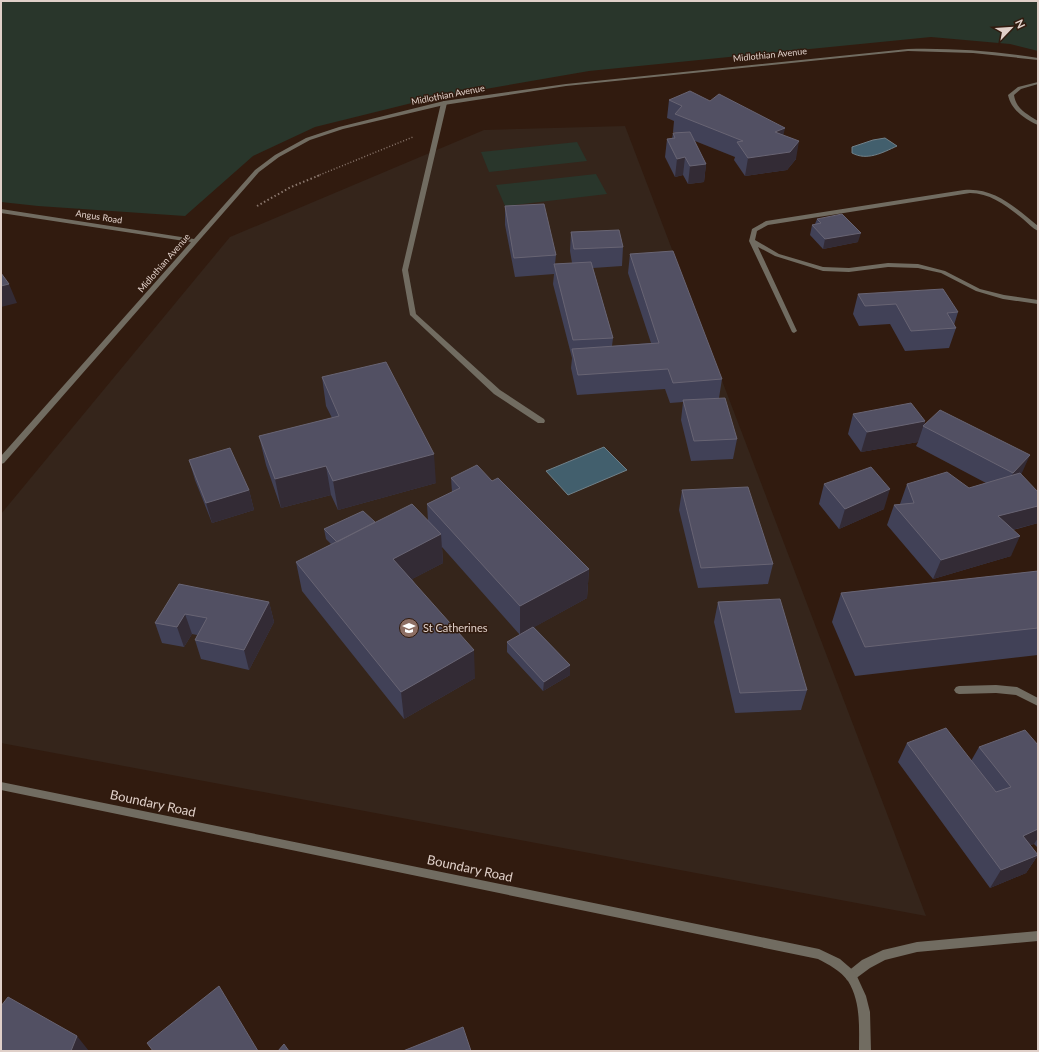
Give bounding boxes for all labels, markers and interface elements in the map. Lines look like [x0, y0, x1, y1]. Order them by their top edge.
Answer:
north arrow [991, 8, 1031, 48]
text: N [1013, 17, 1028, 30]
street label: Midlothian Avenue [732, 45, 808, 64]
street label: Midlothian Avenue [410, 82, 486, 107]
street label: Angus Road [75, 207, 123, 226]
street label: Midlothian Avenue [135, 231, 192, 294]
school or university icon: St Catherines [398, 617, 420, 639]
place label: St Catherines [423, 621, 488, 634]
street label: Boundary Road [109, 786, 197, 820]
street label: Boundary Road [426, 851, 514, 885]

